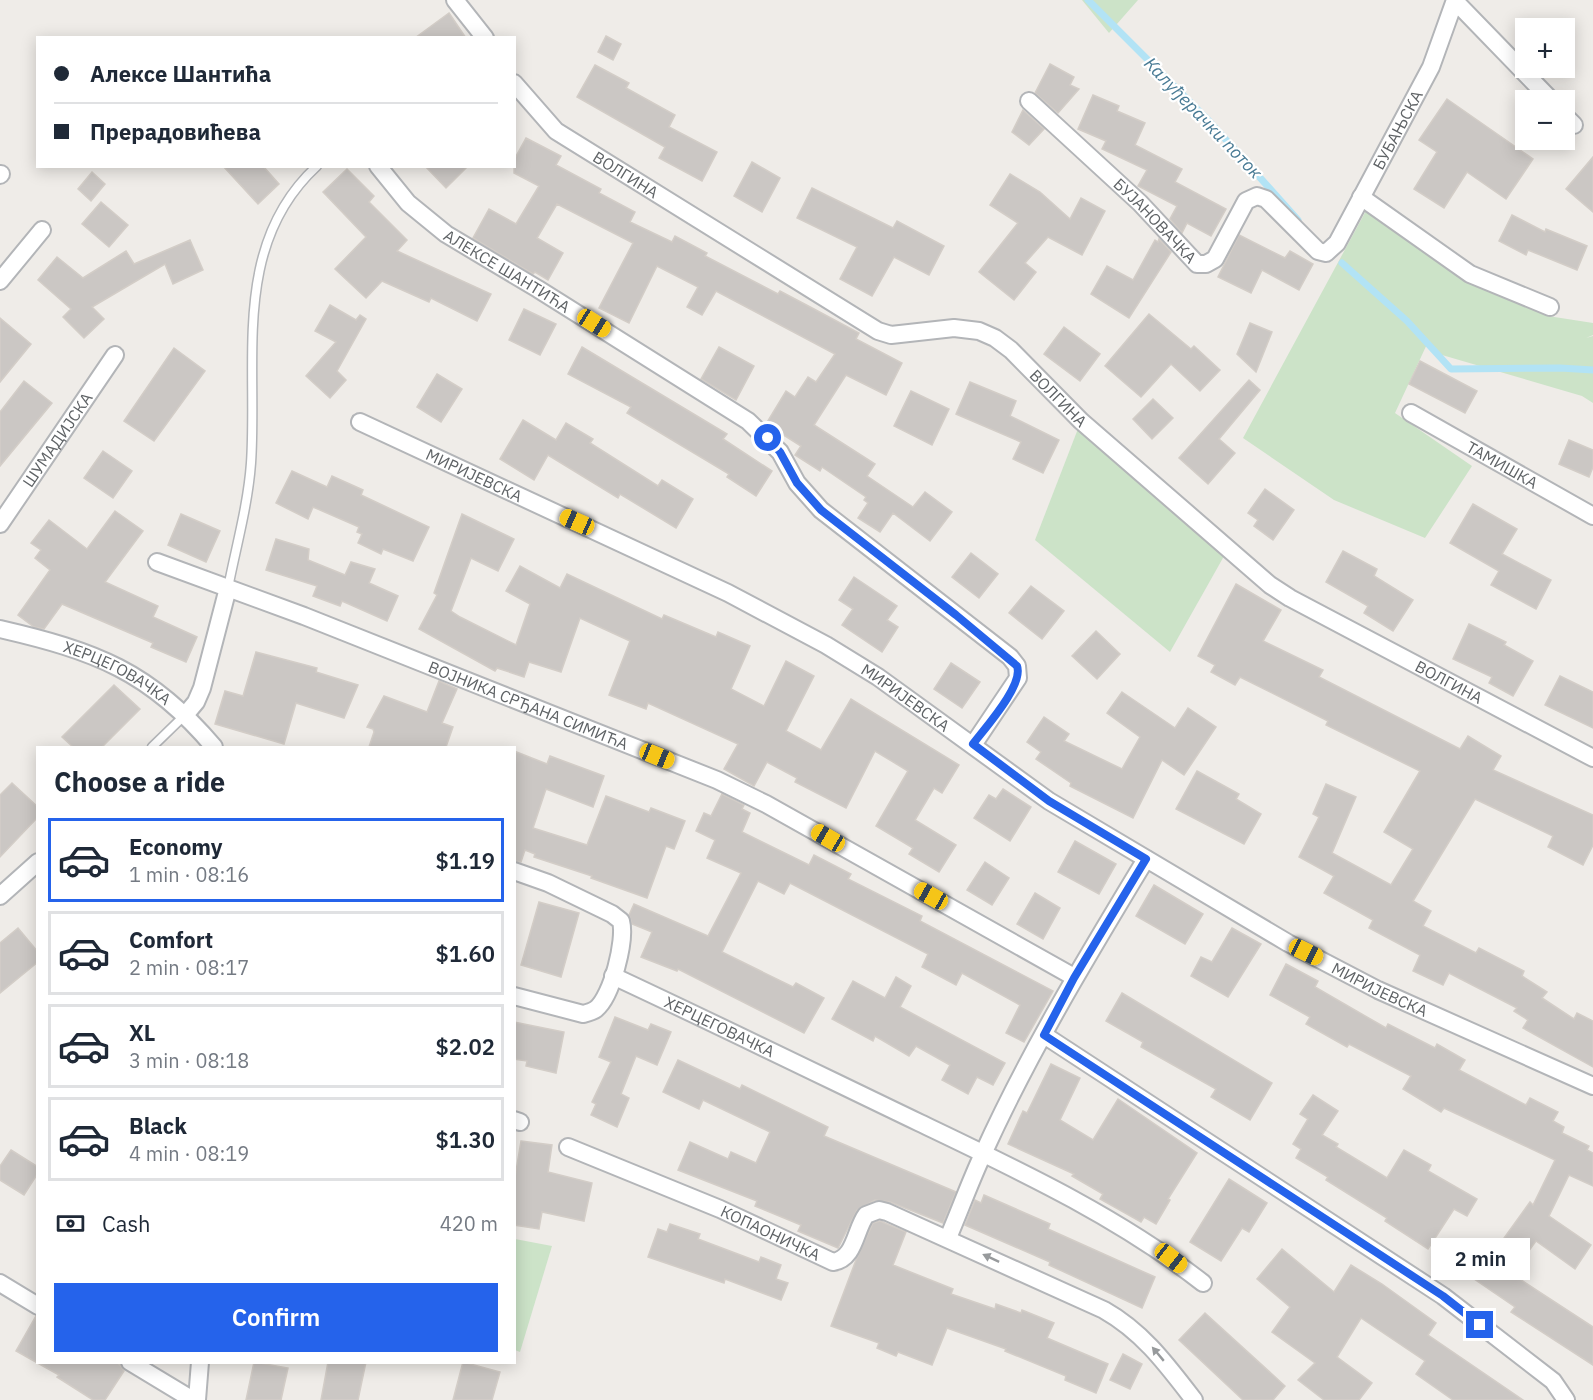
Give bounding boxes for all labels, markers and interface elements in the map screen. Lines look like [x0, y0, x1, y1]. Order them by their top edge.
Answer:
map controls [1515, 18, 1575, 150]
button: + [1515, 18, 1575, 78]
water label: Калуђерачки поток [1139, 52, 1268, 184]
text: Алексе Шантића [90, 59, 271, 88]
street label: БУБАЊСКА [1368, 87, 1427, 173]
button: − [1515, 90, 1575, 150]
text: Прерадовићева [90, 117, 261, 146]
street label: ВОЛГИНА [589, 147, 662, 202]
street label: БУЈАНОВАЧКА [1110, 174, 1201, 267]
street label: АЛЕКСЕ ШАНТИЋА [440, 225, 574, 317]
car [574, 306, 614, 340]
street label: ВОЛГИНА [1026, 365, 1091, 431]
street label: ШУМАДИЈСКА [18, 388, 97, 491]
route start [754, 424, 781, 451]
street label: ТАМИШКА [1463, 437, 1542, 493]
street label: МИРИЈЕВСКА [423, 444, 526, 506]
car [557, 506, 597, 538]
street label: ХЕРЦЕГОВАЧКА [61, 636, 175, 709]
street label: ВОЈНИКА СРЂАНА СИМИЋА [426, 656, 631, 754]
street label: ВОЛГИНА [1412, 656, 1486, 708]
street label: МИРИЈЕВСКА [858, 659, 954, 736]
car [637, 741, 677, 771]
text: Choose a ride [54, 764, 225, 799]
car [808, 821, 848, 855]
text: Economy [129, 832, 223, 861]
icon: car [57, 833, 111, 887]
text: $1.19 [436, 846, 495, 875]
text: 1 min · 08:16 [129, 861, 249, 888]
car [911, 879, 951, 913]
text: Comfort [129, 925, 213, 954]
icon: car [57, 926, 111, 980]
car [1286, 936, 1326, 968]
text: $1.60 [436, 939, 495, 968]
text: 2 min · 08:17 [129, 954, 249, 981]
street label: МИРИЈЕВСКА [1329, 958, 1431, 1021]
street label: ХЕРЦЕГОВАЧКА [661, 992, 778, 1061]
text: XL [129, 1018, 155, 1047]
icon: car [57, 1019, 111, 1073]
text: $2.02 [436, 1032, 495, 1061]
text: 3 min · 08:18 [129, 1047, 249, 1074]
text: Black [129, 1111, 187, 1140]
icon: car [57, 1112, 111, 1166]
text: $1.30 [436, 1125, 495, 1154]
text: 4 min · 08:19 [129, 1140, 249, 1167]
street label: КОПАОНИЧКА [718, 1201, 824, 1265]
icon: cash [54, 1207, 87, 1240]
text: Cash [102, 1209, 151, 1238]
text: 420 m [440, 1210, 498, 1237]
callout: 2 min [1430, 1238, 1530, 1280]
car [1151, 1240, 1191, 1276]
text: 2 min [1455, 1245, 1506, 1272]
one-way arrow [982, 1253, 999, 1262]
button: Confirm [54, 1283, 498, 1352]
route end [1466, 1311, 1493, 1338]
one-way arrow [1151, 1346, 1164, 1362]

